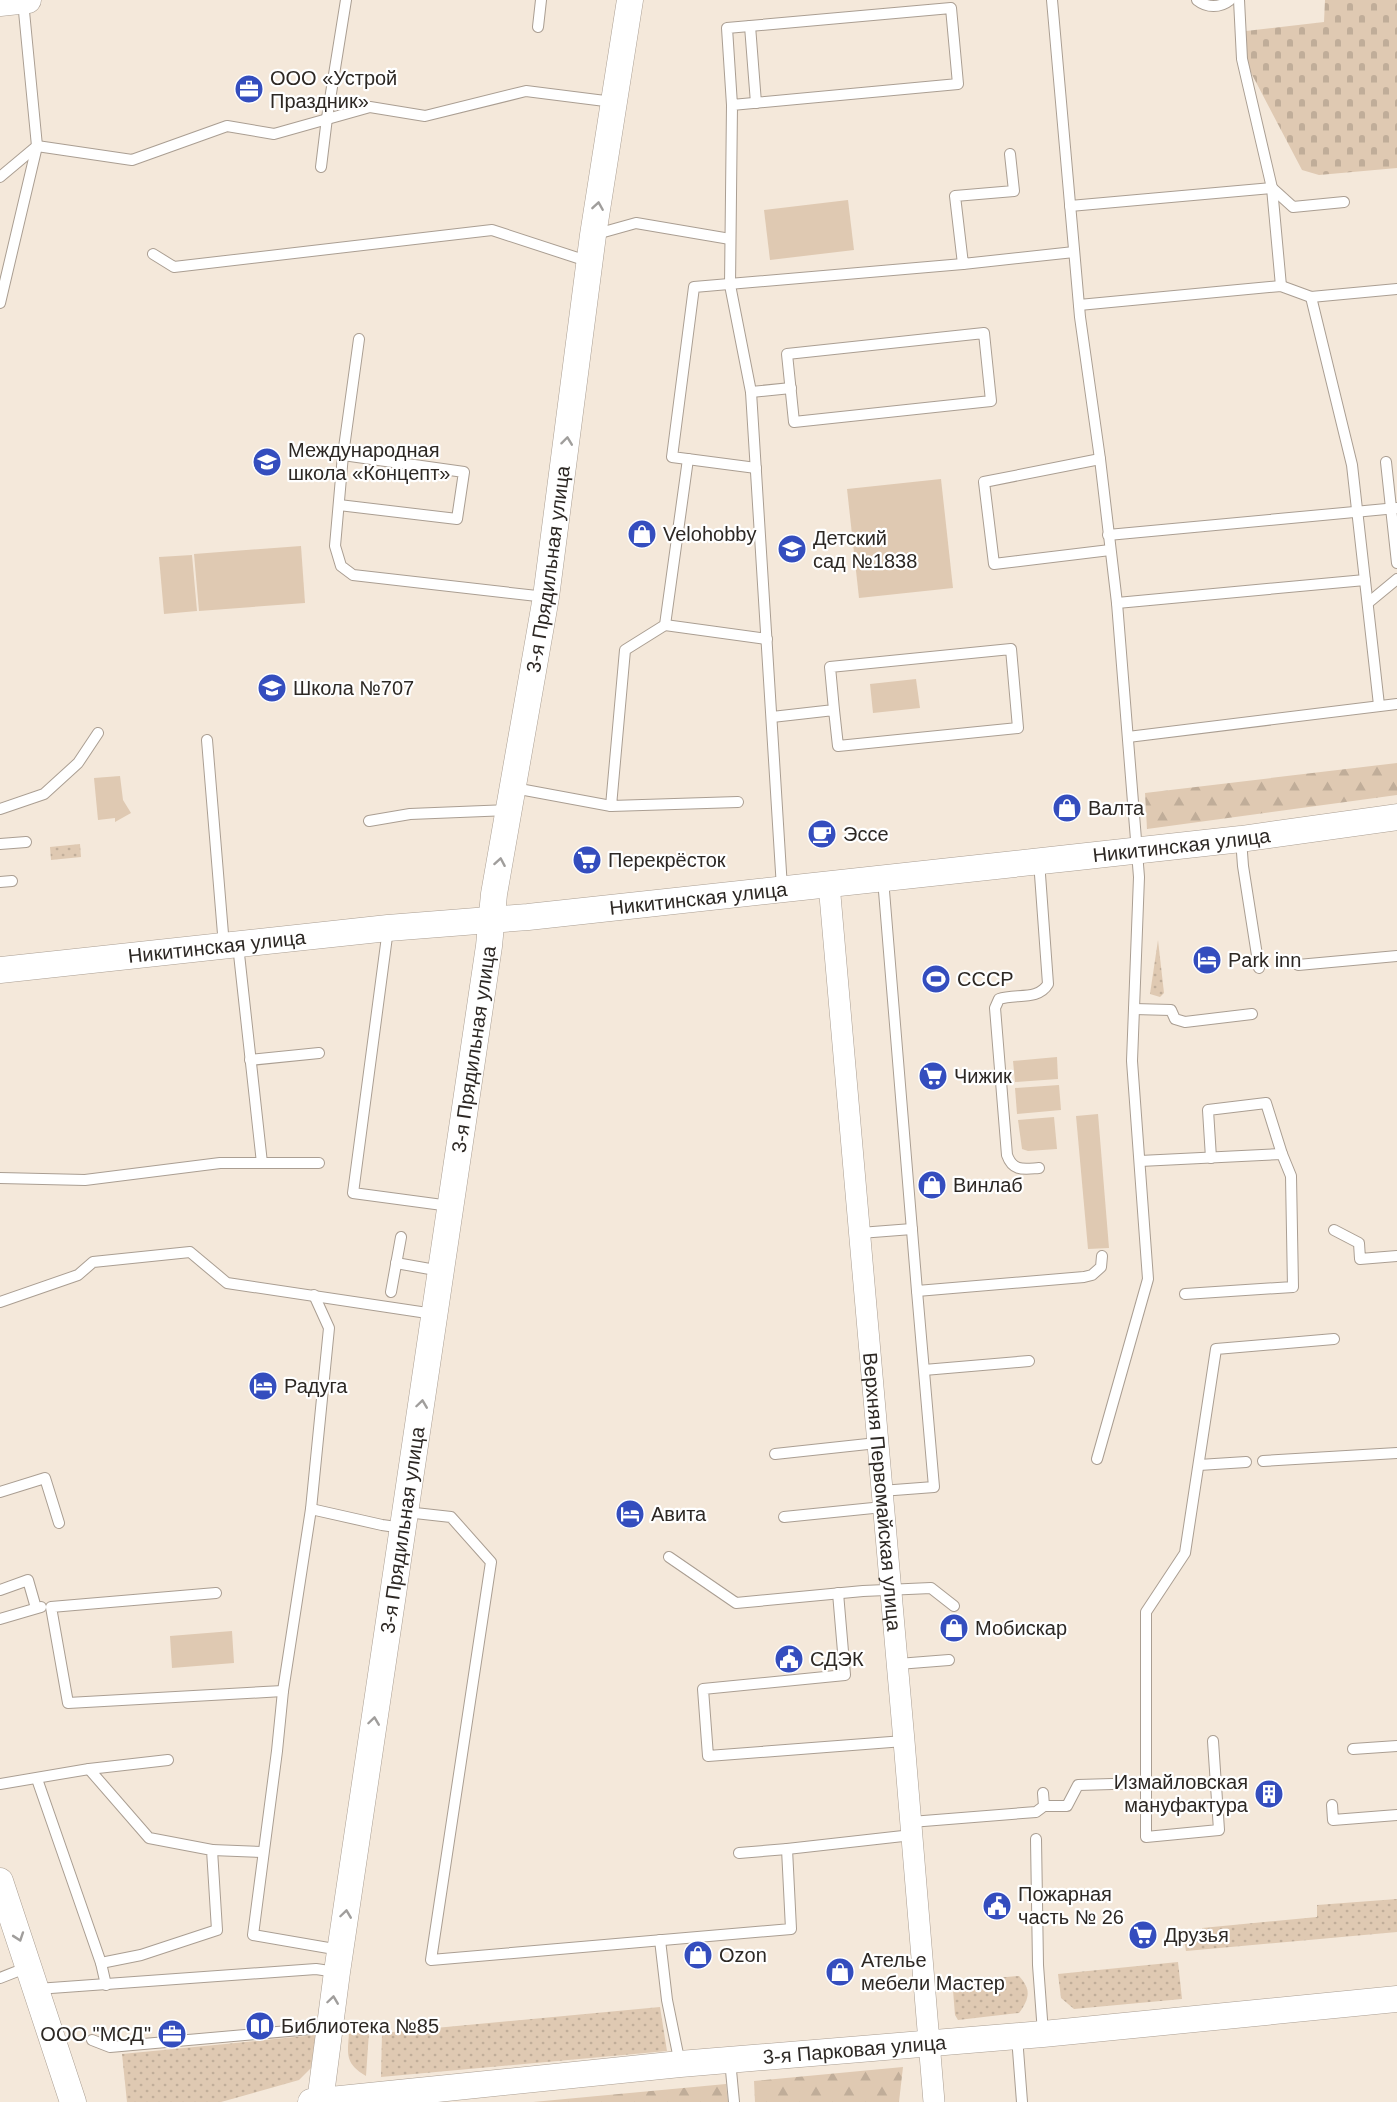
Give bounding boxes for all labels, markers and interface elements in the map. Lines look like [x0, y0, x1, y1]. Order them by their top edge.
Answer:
place label: ООО «Устрой Праздник» [270, 67, 397, 112]
office icon: ООО «Устрой Праздник» [233, 73, 265, 105]
one-way arrow [591, 202, 603, 211]
one-way arrow [560, 436, 572, 446]
place label: Международная школа «Концепт» [288, 439, 450, 484]
school or university icon: Международная школа «Концепт» [251, 446, 283, 478]
street label: 3-я Прядильная улица [522, 463, 574, 674]
shop icon: Velohobby [626, 518, 658, 550]
place label: Velohobby [663, 523, 756, 545]
place label: Детский сад №1838 [813, 527, 917, 572]
school or university icon: Детский сад №1838 [776, 533, 808, 565]
school or university icon: Школа №707 [256, 672, 288, 704]
place label: Школа №707 [293, 677, 414, 699]
shop icon: Валта [1051, 792, 1083, 824]
place label: Валта [1088, 797, 1145, 819]
cafe icon: Эссе [806, 818, 838, 850]
place label: Эссе [843, 823, 889, 845]
street label: Никитинская улица [1091, 824, 1272, 866]
supermarket icon: Перекрёсток [571, 844, 603, 876]
place label: Перекрёсток [608, 849, 726, 871]
one-way arrow [493, 857, 506, 867]
street label: Никитинская улица [608, 878, 789, 919]
street label: Никитинская улица [127, 926, 308, 967]
street label: 3-я Прядильная улица [448, 943, 500, 1154]
hotel icon: Park inn [1191, 944, 1223, 976]
place label: Park inn [1228, 949, 1301, 971]
sports icon: СССР [920, 963, 952, 995]
place label: СССР [957, 968, 1014, 990]
supermarket icon: Чижик [917, 1060, 949, 1092]
place label: Чижик [954, 1065, 1012, 1087]
shop icon: Винлаб [916, 1169, 948, 1201]
place label: Винлаб [953, 1174, 1023, 1196]
street label: Верхняя Первомайская улица [859, 1351, 905, 1633]
hotel icon: Радуга [247, 1370, 279, 1402]
place label: Радуга [284, 1375, 348, 1397]
one-way arrow [415, 1399, 427, 1409]
street label: 3-я Прядильная улица [376, 1424, 429, 1635]
hotel icon: Авита [614, 1498, 646, 1530]
place label: Авита [651, 1503, 707, 1525]
shop icon: Мобискар [938, 1612, 970, 1644]
place label: Мобискар [975, 1617, 1067, 1639]
public building icon: СДЭК [773, 1643, 805, 1675]
place label: СДЭК [810, 1648, 864, 1670]
one-way arrow [368, 1717, 380, 1726]
place label: Измайловская мануфактура [1114, 1771, 1249, 1816]
building icon: Измайловская мануфактура [1253, 1778, 1285, 1810]
place label: Пожарная часть № 26 [1018, 1883, 1124, 1928]
public building icon: Пожарная часть № 26 [981, 1890, 1013, 1922]
one-way arrow [339, 1910, 351, 1919]
supermarket icon: Друзья [1127, 1919, 1159, 1951]
place label: Друзья [1164, 1924, 1229, 1946]
one-way arrow [12, 1931, 24, 1942]
shop icon: Ozon [682, 1939, 714, 1971]
place label: Ozon [719, 1944, 767, 1966]
place label: Ателье мебели Мастер [861, 1949, 1005, 1994]
shop icon: Ателье мебели Мастер [824, 1956, 856, 1988]
one-way arrow [327, 1996, 339, 2005]
library icon: Библиотека №85 [244, 2010, 276, 2042]
place label: Библиотека №85 [281, 2015, 439, 2037]
office icon: ООО "МСД" [156, 2018, 188, 2050]
place label: ООО "МСД" [40, 2023, 151, 2045]
street label: 3-я Парковая улица [762, 2031, 948, 2068]

